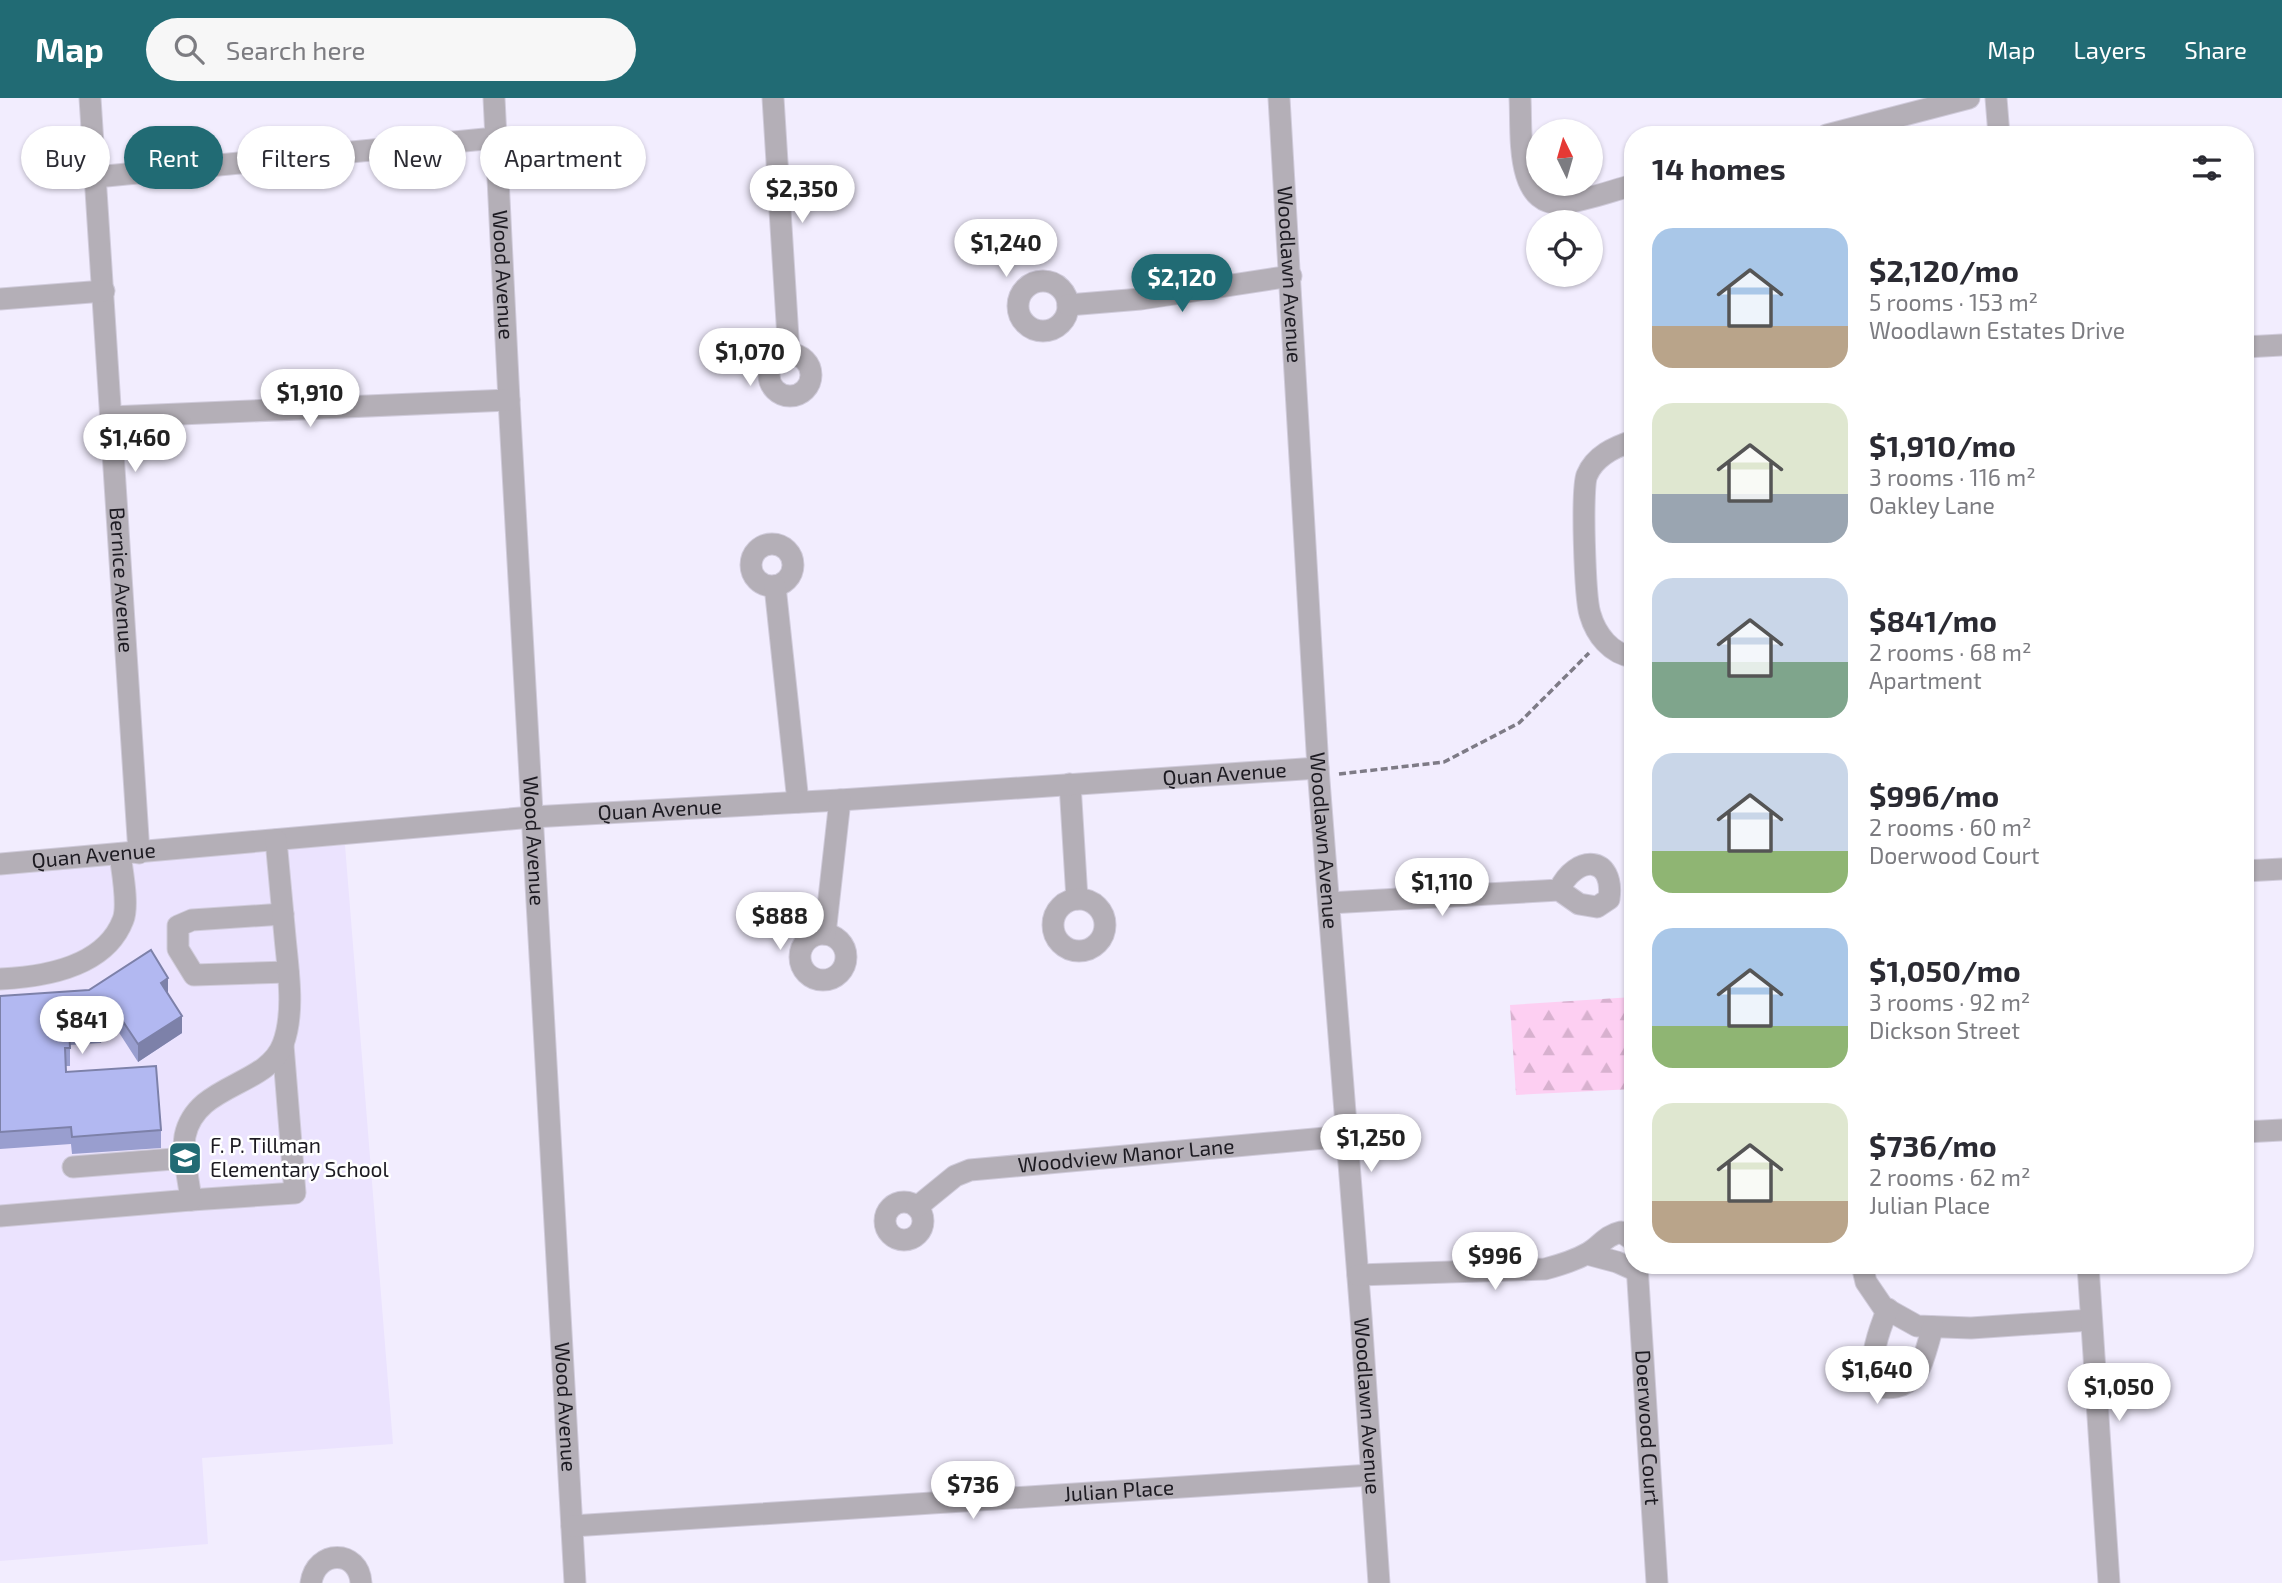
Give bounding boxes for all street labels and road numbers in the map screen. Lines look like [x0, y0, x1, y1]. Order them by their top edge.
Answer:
street label: Woodlawn Avenue [1273, 185, 1308, 364]
street label: Wood Avenue [489, 209, 520, 340]
street label: Bernice Avenue [106, 506, 140, 654]
street label: Woodlawn Avenue [1306, 751, 1345, 930]
street label: Quan Avenue [1162, 756, 1287, 790]
street label: Wood Avenue [519, 775, 551, 906]
street label: Quan Avenue [597, 793, 722, 825]
street label: Quan Avenue [30, 836, 157, 873]
street label: Woodview Manor Lane [1017, 1132, 1235, 1177]
street label: Woodlawn Avenue [1350, 1317, 1387, 1495]
street label: Wood Avenue [551, 1341, 583, 1473]
street label: Doerwood Court [1631, 1349, 1666, 1506]
street label: Julian Place [1063, 1474, 1175, 1506]

